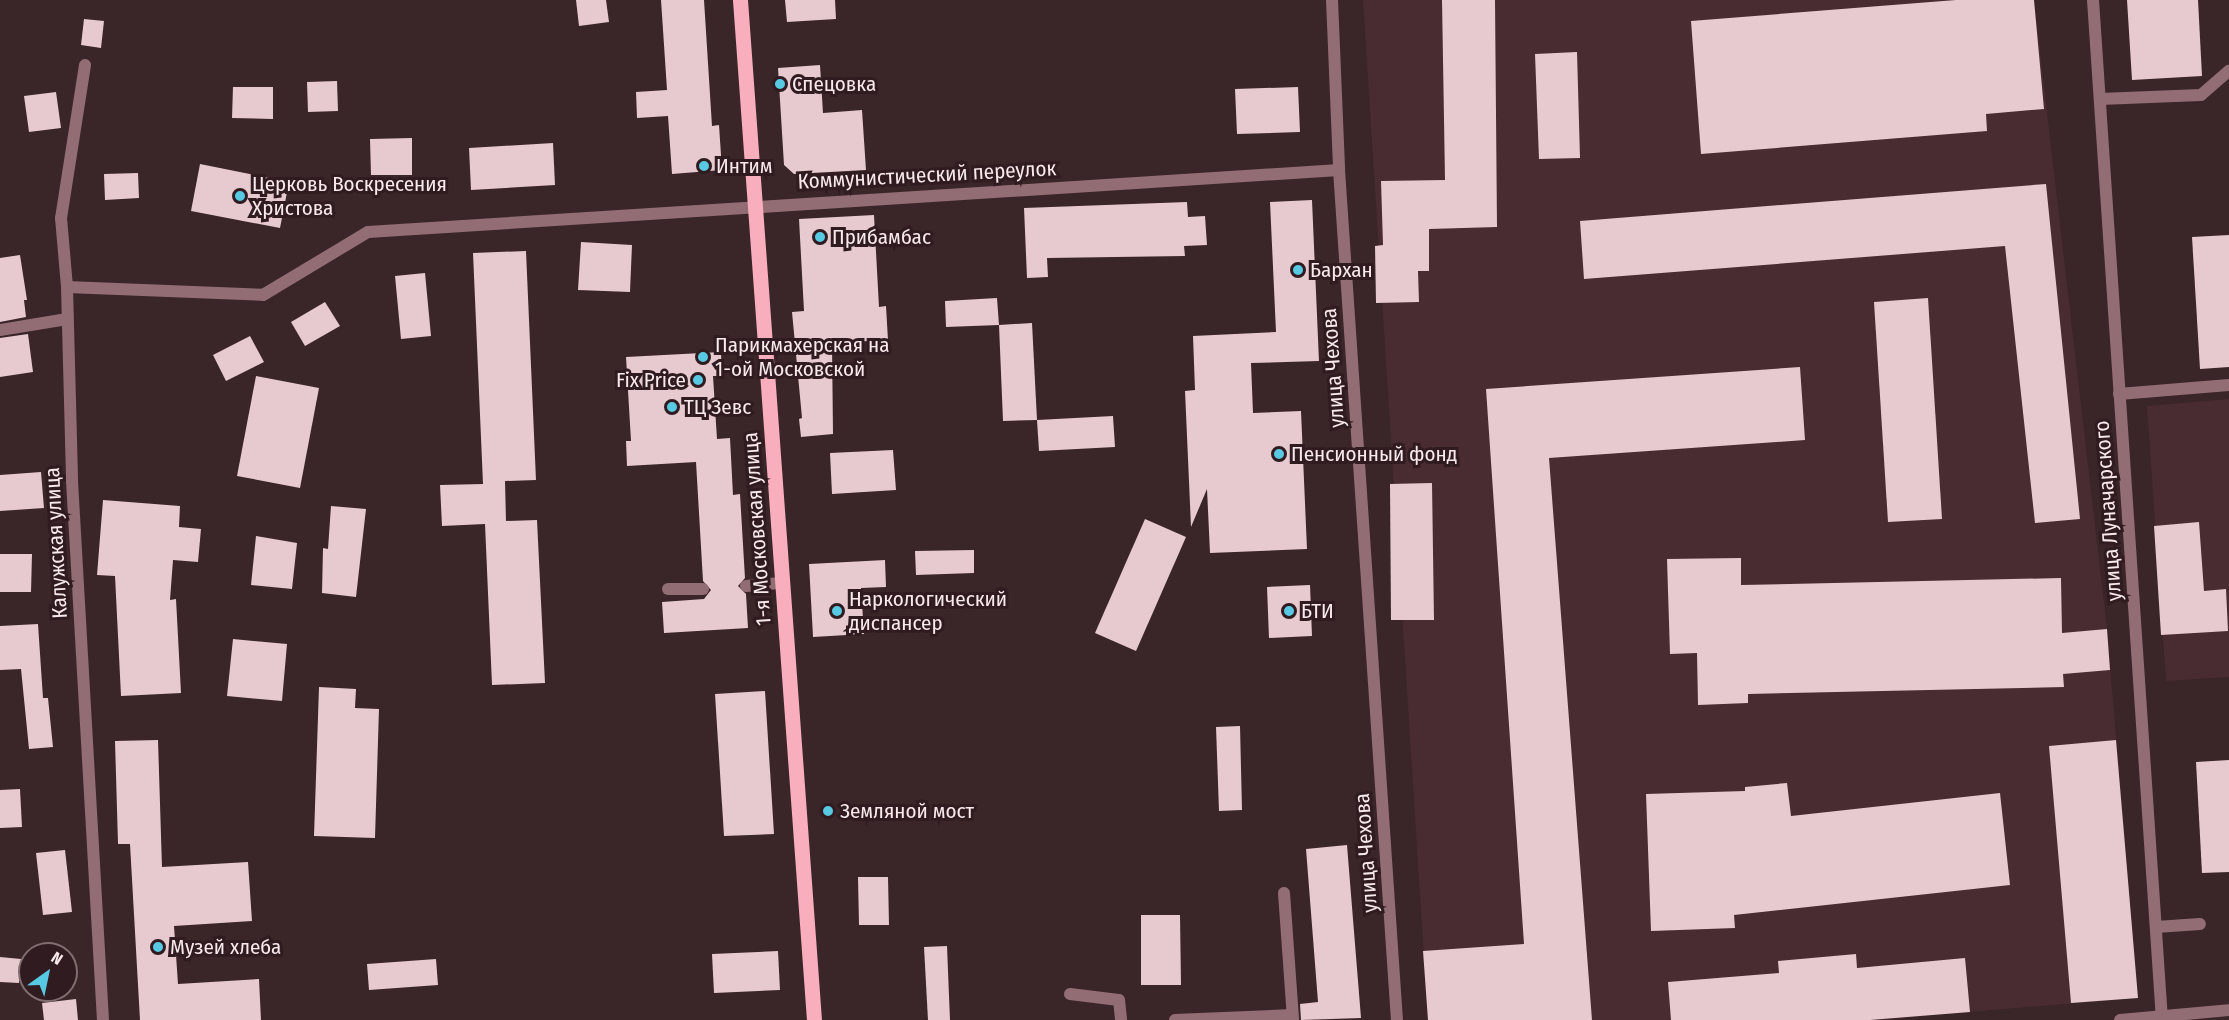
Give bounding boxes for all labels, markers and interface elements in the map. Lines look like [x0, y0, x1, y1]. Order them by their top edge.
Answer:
place label: Спецовка [792, 71, 876, 97]
marker: Спецовка [773, 77, 787, 91]
place label: Интим [716, 153, 773, 179]
street label: Коммунистический переулок [797, 156, 1057, 194]
marker: Интим [697, 159, 711, 173]
place label: Церковь Воскресения Христова [252, 171, 447, 221]
marker: Церковь Воскресения Христова [233, 189, 247, 203]
place label: Прибамбас [832, 224, 931, 250]
marker: Прибамбас [813, 230, 827, 244]
place label: Бархан [1310, 257, 1373, 283]
marker: Бархан [1291, 263, 1305, 277]
street label: улица Чехова [1316, 307, 1350, 429]
place label: Парикмахерская на 1-ой Московской [715, 332, 890, 382]
marker: Парикмахерская на 1-ой Московской [696, 350, 710, 364]
place label: Fix Price [616, 367, 686, 393]
marker: Fix Price [691, 373, 705, 387]
place label: ТЦ Зевс [684, 394, 751, 420]
marker: ТЦ Зевс [665, 400, 679, 414]
street label: улица Луначарского [2089, 420, 2127, 602]
street label: 1-я Московская улица [738, 431, 776, 627]
place label: Пенсионный фонд [1291, 441, 1457, 467]
marker: Пенсионный фонд [1272, 447, 1286, 461]
street label: Калужская улица [39, 467, 73, 619]
place label: Наркологический диспансер [849, 586, 1007, 636]
place label: БТИ [1301, 598, 1334, 624]
marker: Наркологический диспансер [830, 604, 844, 618]
marker: БТИ [1282, 604, 1296, 618]
street label: улица Чехова [1349, 792, 1383, 914]
place label: Земляной мост [840, 798, 974, 824]
marker: Земляной мост [821, 804, 835, 818]
place label: Музей хлеба [170, 934, 281, 960]
marker: Музей хлеба [151, 940, 165, 954]
north arrow [18, 942, 78, 1002]
text: N [48, 948, 66, 969]

